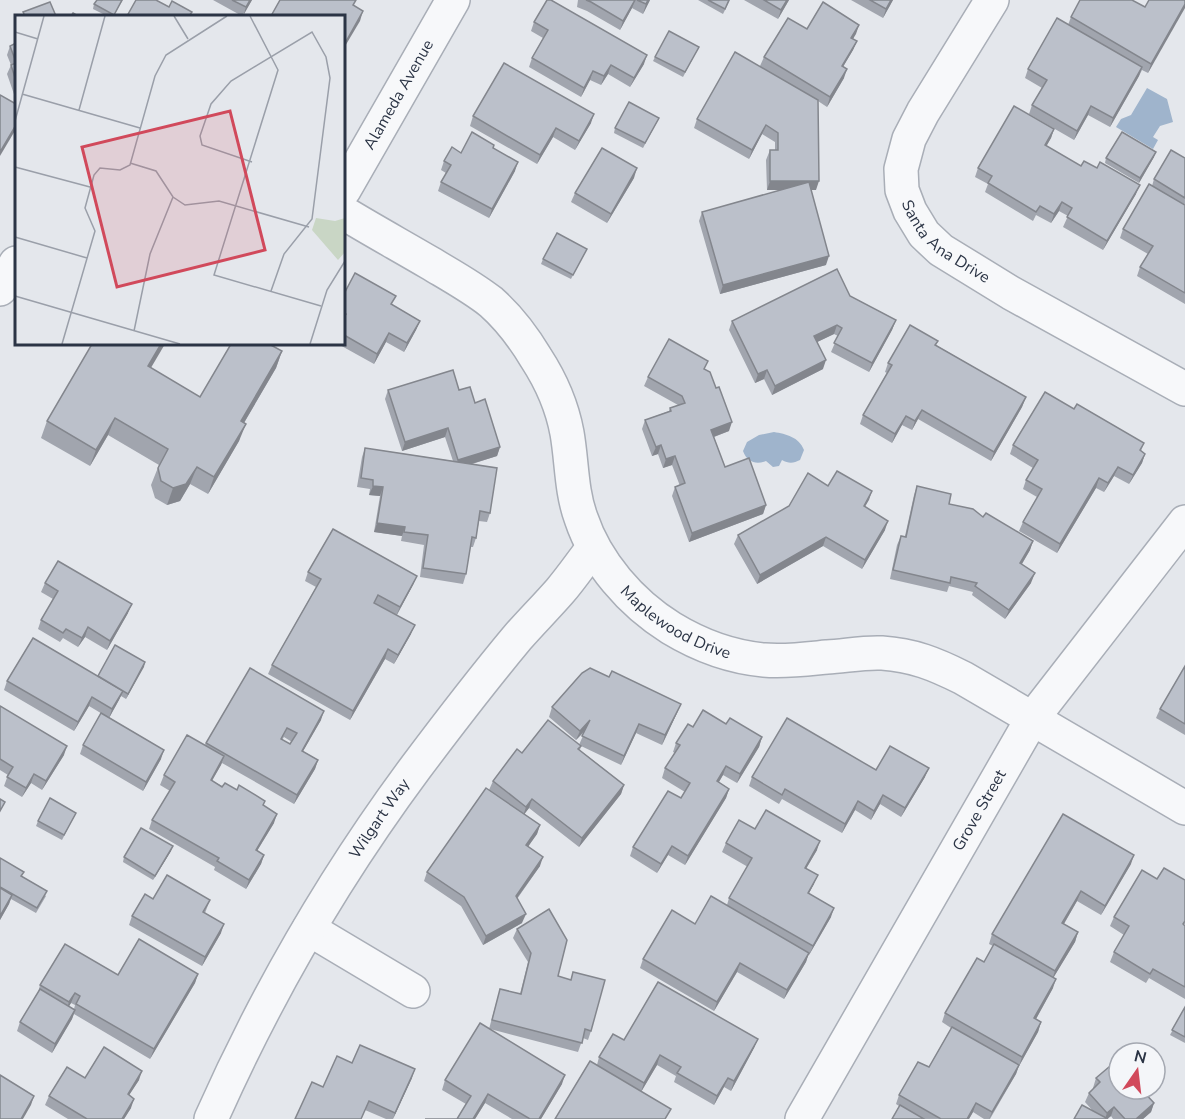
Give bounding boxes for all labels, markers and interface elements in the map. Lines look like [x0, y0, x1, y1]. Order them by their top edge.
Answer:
inset map [15, 15, 345, 345]
street label: Alameda Avenue [358, 36, 439, 154]
street label: Santa Ana Drive [896, 197, 994, 289]
street label: Maplewood Drive [615, 581, 733, 664]
street label: Grove Street [947, 765, 1012, 855]
street label: Wilgart Way [344, 773, 416, 863]
north arrow [1107, 1041, 1167, 1101]
text: N [1132, 1045, 1149, 1070]

